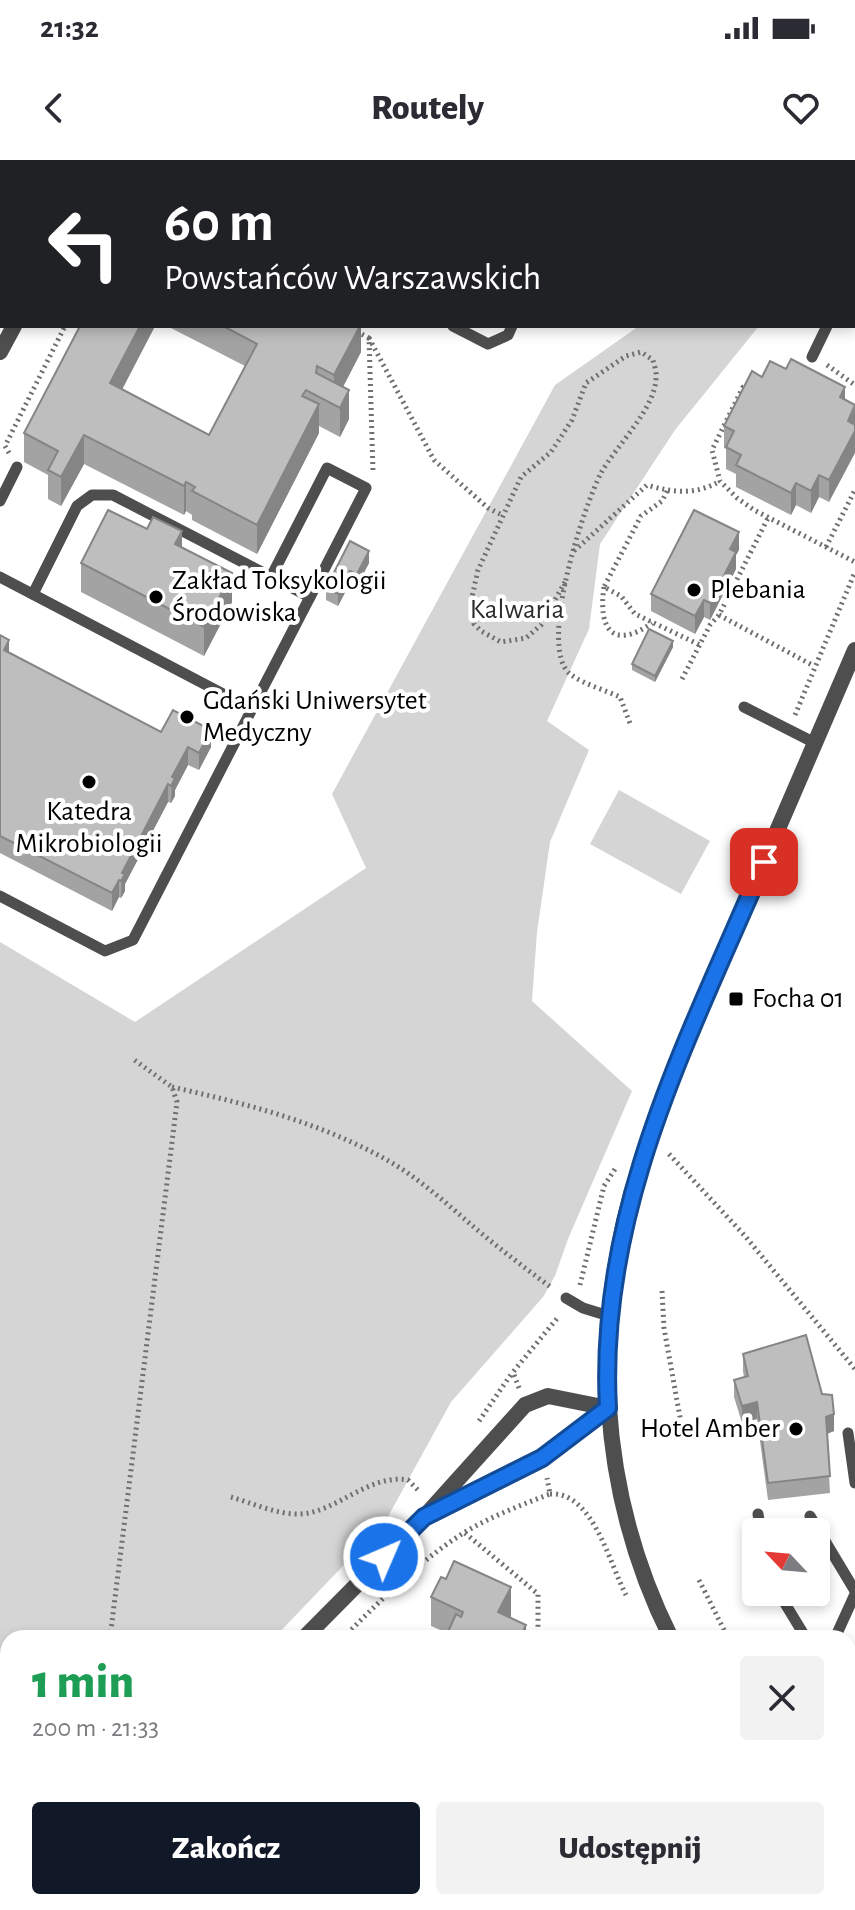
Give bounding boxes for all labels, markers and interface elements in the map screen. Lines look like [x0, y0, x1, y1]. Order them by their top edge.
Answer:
text: 21:32 [40, 13, 99, 43]
icon: back [32, 86, 76, 130]
icon: heart [779, 86, 823, 130]
text: Routely [371, 90, 484, 126]
icon: left [32, 192, 136, 296]
text: 60 m [164, 195, 274, 251]
text: Powstańców Warszawskich [164, 260, 541, 296]
place label: Zakład Toksykologii Środowiska [172, 567, 386, 627]
place label: Plebania [710, 576, 806, 604]
marker: Plebania [685, 581, 703, 599]
marker: Zakład Toksykologii Środowiska [147, 588, 165, 606]
park label: Kalwaria [470, 596, 564, 624]
place label: Gdański Uniwersytet Medyczny [203, 687, 427, 747]
marker: Gdański Uniwersytet Medyczny [178, 708, 196, 726]
marker: Katedra Mikrobiologii [80, 773, 98, 791]
place label: Katedra Mikrobiologii [15, 798, 163, 858]
pin [730, 828, 798, 896]
icon: arrive [742, 840, 786, 884]
place label: Focha 01 [752, 985, 844, 1013]
marker: Focha 01 [727, 990, 745, 1008]
place label: Hotel Amber [640, 1415, 780, 1443]
marker: Hotel Amber [787, 1420, 805, 1438]
position arrow [342, 1515, 426, 1599]
north arrow [742, 1518, 830, 1606]
map controls [742, 1518, 830, 1606]
button: close [740, 1656, 824, 1740]
text: 1 min [32, 1659, 134, 1707]
text: 200 m · 21:33 [32, 1715, 159, 1741]
button: Zakończ [32, 1802, 420, 1894]
button: Udostępnij [436, 1802, 824, 1894]

